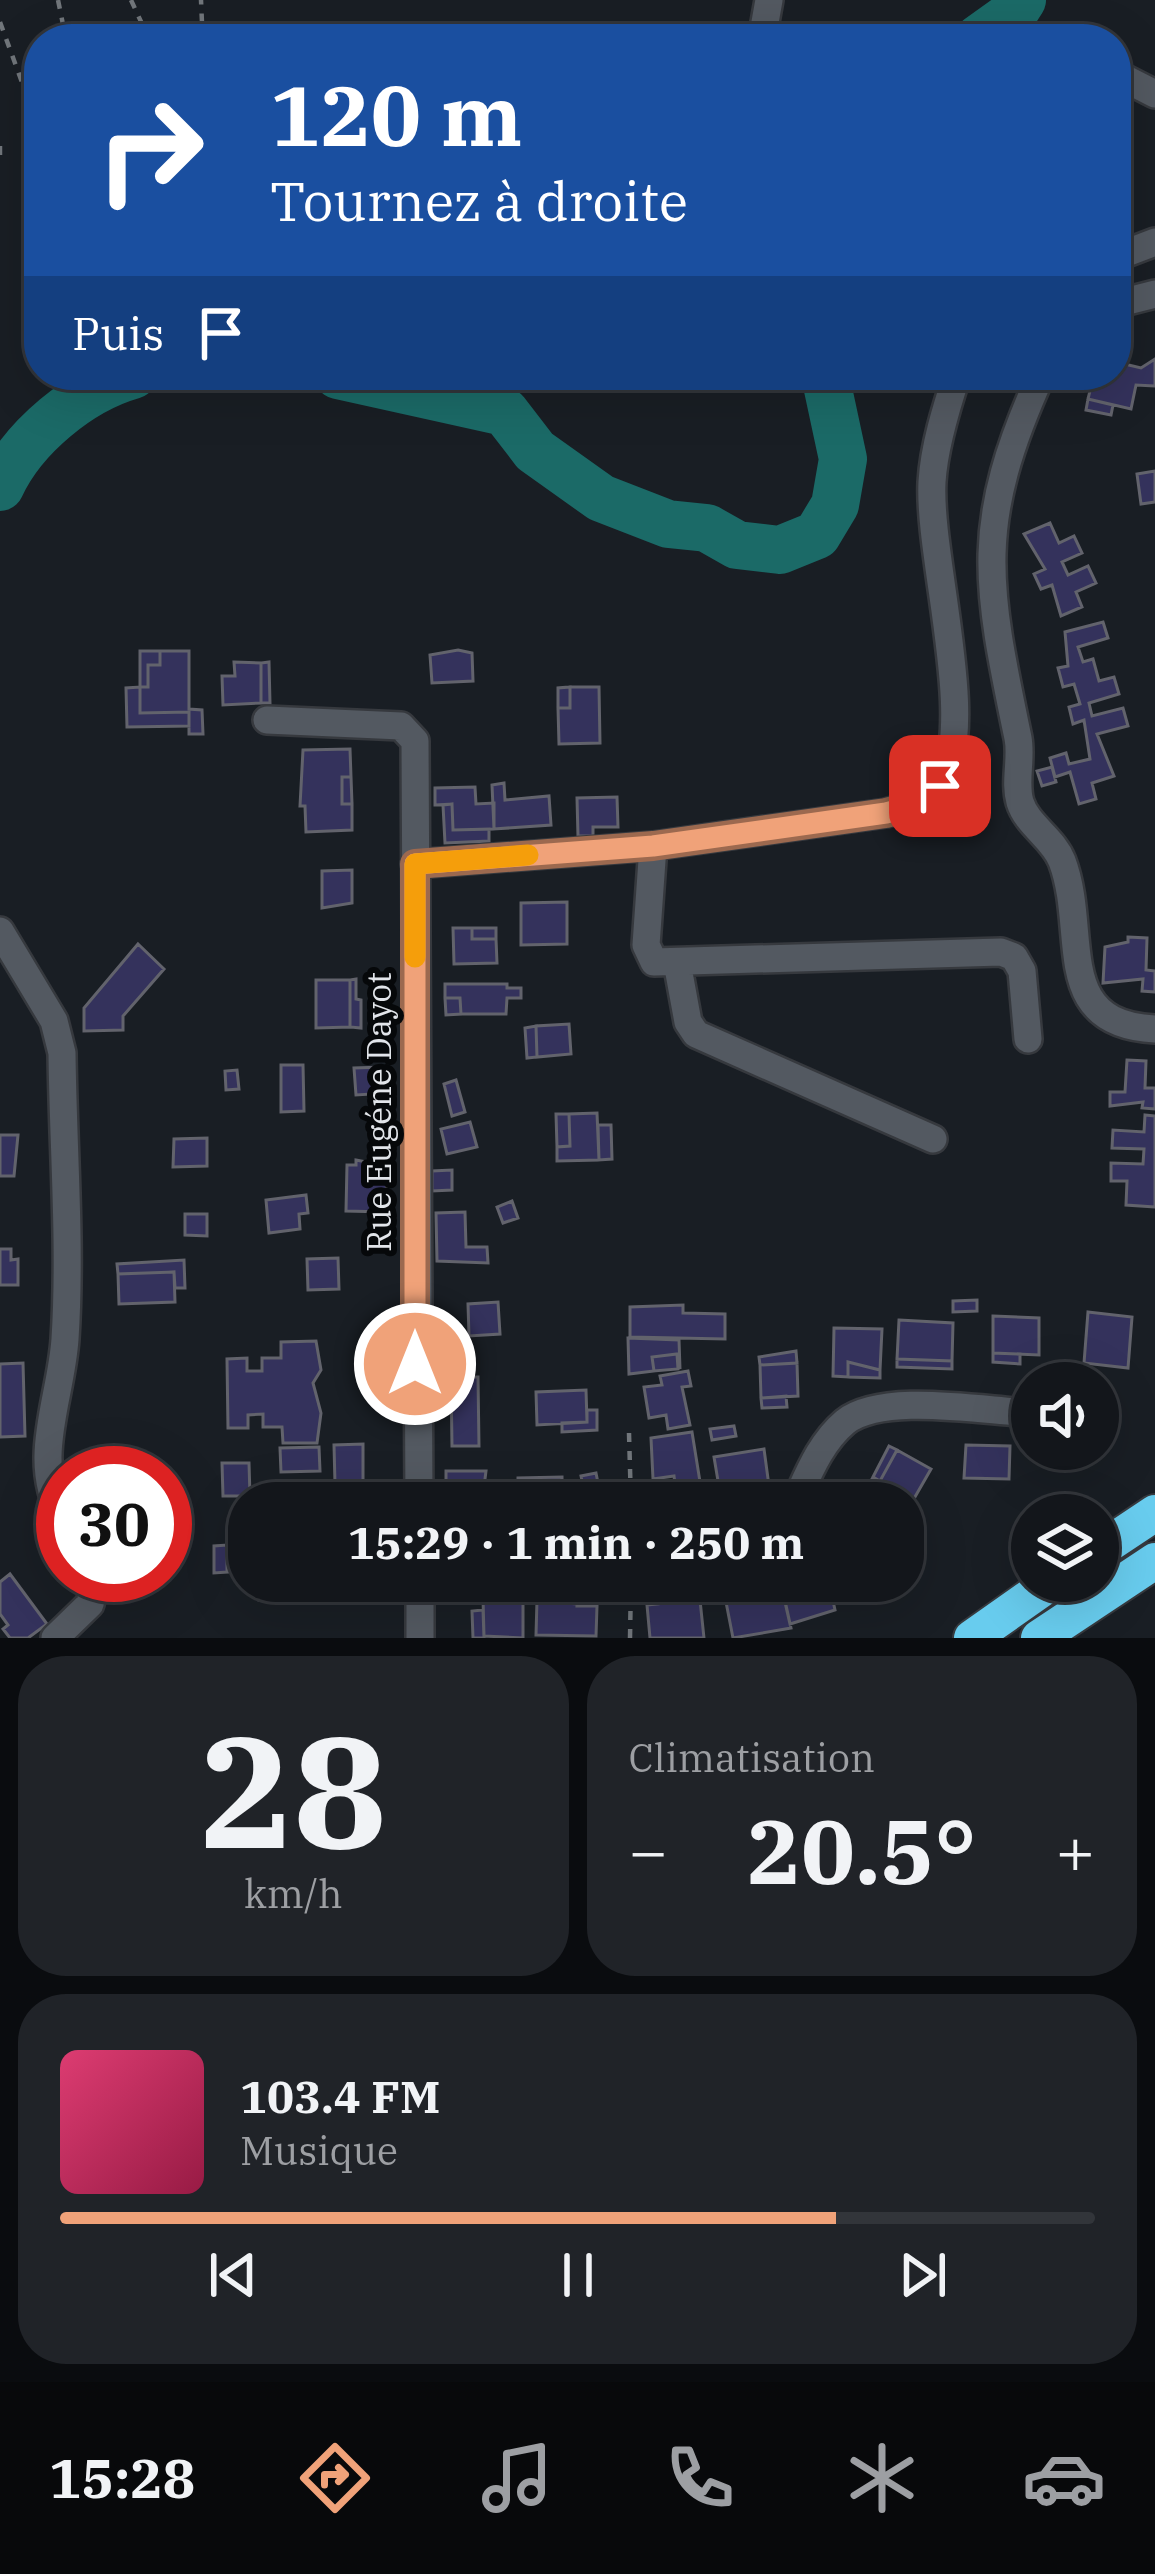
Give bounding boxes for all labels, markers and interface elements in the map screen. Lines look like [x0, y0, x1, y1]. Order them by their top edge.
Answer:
text: 120 m [270, 60, 522, 169]
icon: right [72, 72, 228, 228]
text: Tournez à droite [270, 166, 688, 236]
icon: arrive [188, 300, 254, 366]
text: Puis [72, 304, 164, 362]
pin [889, 735, 991, 837]
icon: arrive [907, 753, 973, 819]
street label: Rue Eugéne Dayot [357, 972, 400, 1252]
position arrow [352, 1301, 478, 1427]
map controls [1011, 1362, 1119, 1602]
button: sound [1011, 1362, 1119, 1470]
speed limit sign: 30 [36, 1446, 192, 1602]
button: layers [1011, 1494, 1119, 1602]
text: 15:29 · 1 min · 250 m [348, 1513, 804, 1571]
text: 28 [200, 1688, 387, 1891]
text: Climatisation [629, 1732, 875, 1783]
text: 20.5° [747, 1792, 977, 1909]
text: − [629, 1807, 668, 1893]
text: + [1055, 1807, 1095, 1893]
text: km/h [244, 1868, 343, 1919]
text: 103.4 FM [240, 2067, 440, 2125]
text: Musique [240, 2125, 398, 2176]
icon: previous [200, 2242, 266, 2308]
icon: pause [545, 2242, 611, 2308]
icon: next [890, 2242, 956, 2308]
icon: directions [293, 2436, 377, 2520]
icon: music [475, 2436, 559, 2520]
icon: phone [658, 2436, 742, 2520]
icon: climate [840, 2436, 924, 2520]
icon: car [1022, 2436, 1106, 2520]
text: 15:28 [49, 2443, 195, 2513]

